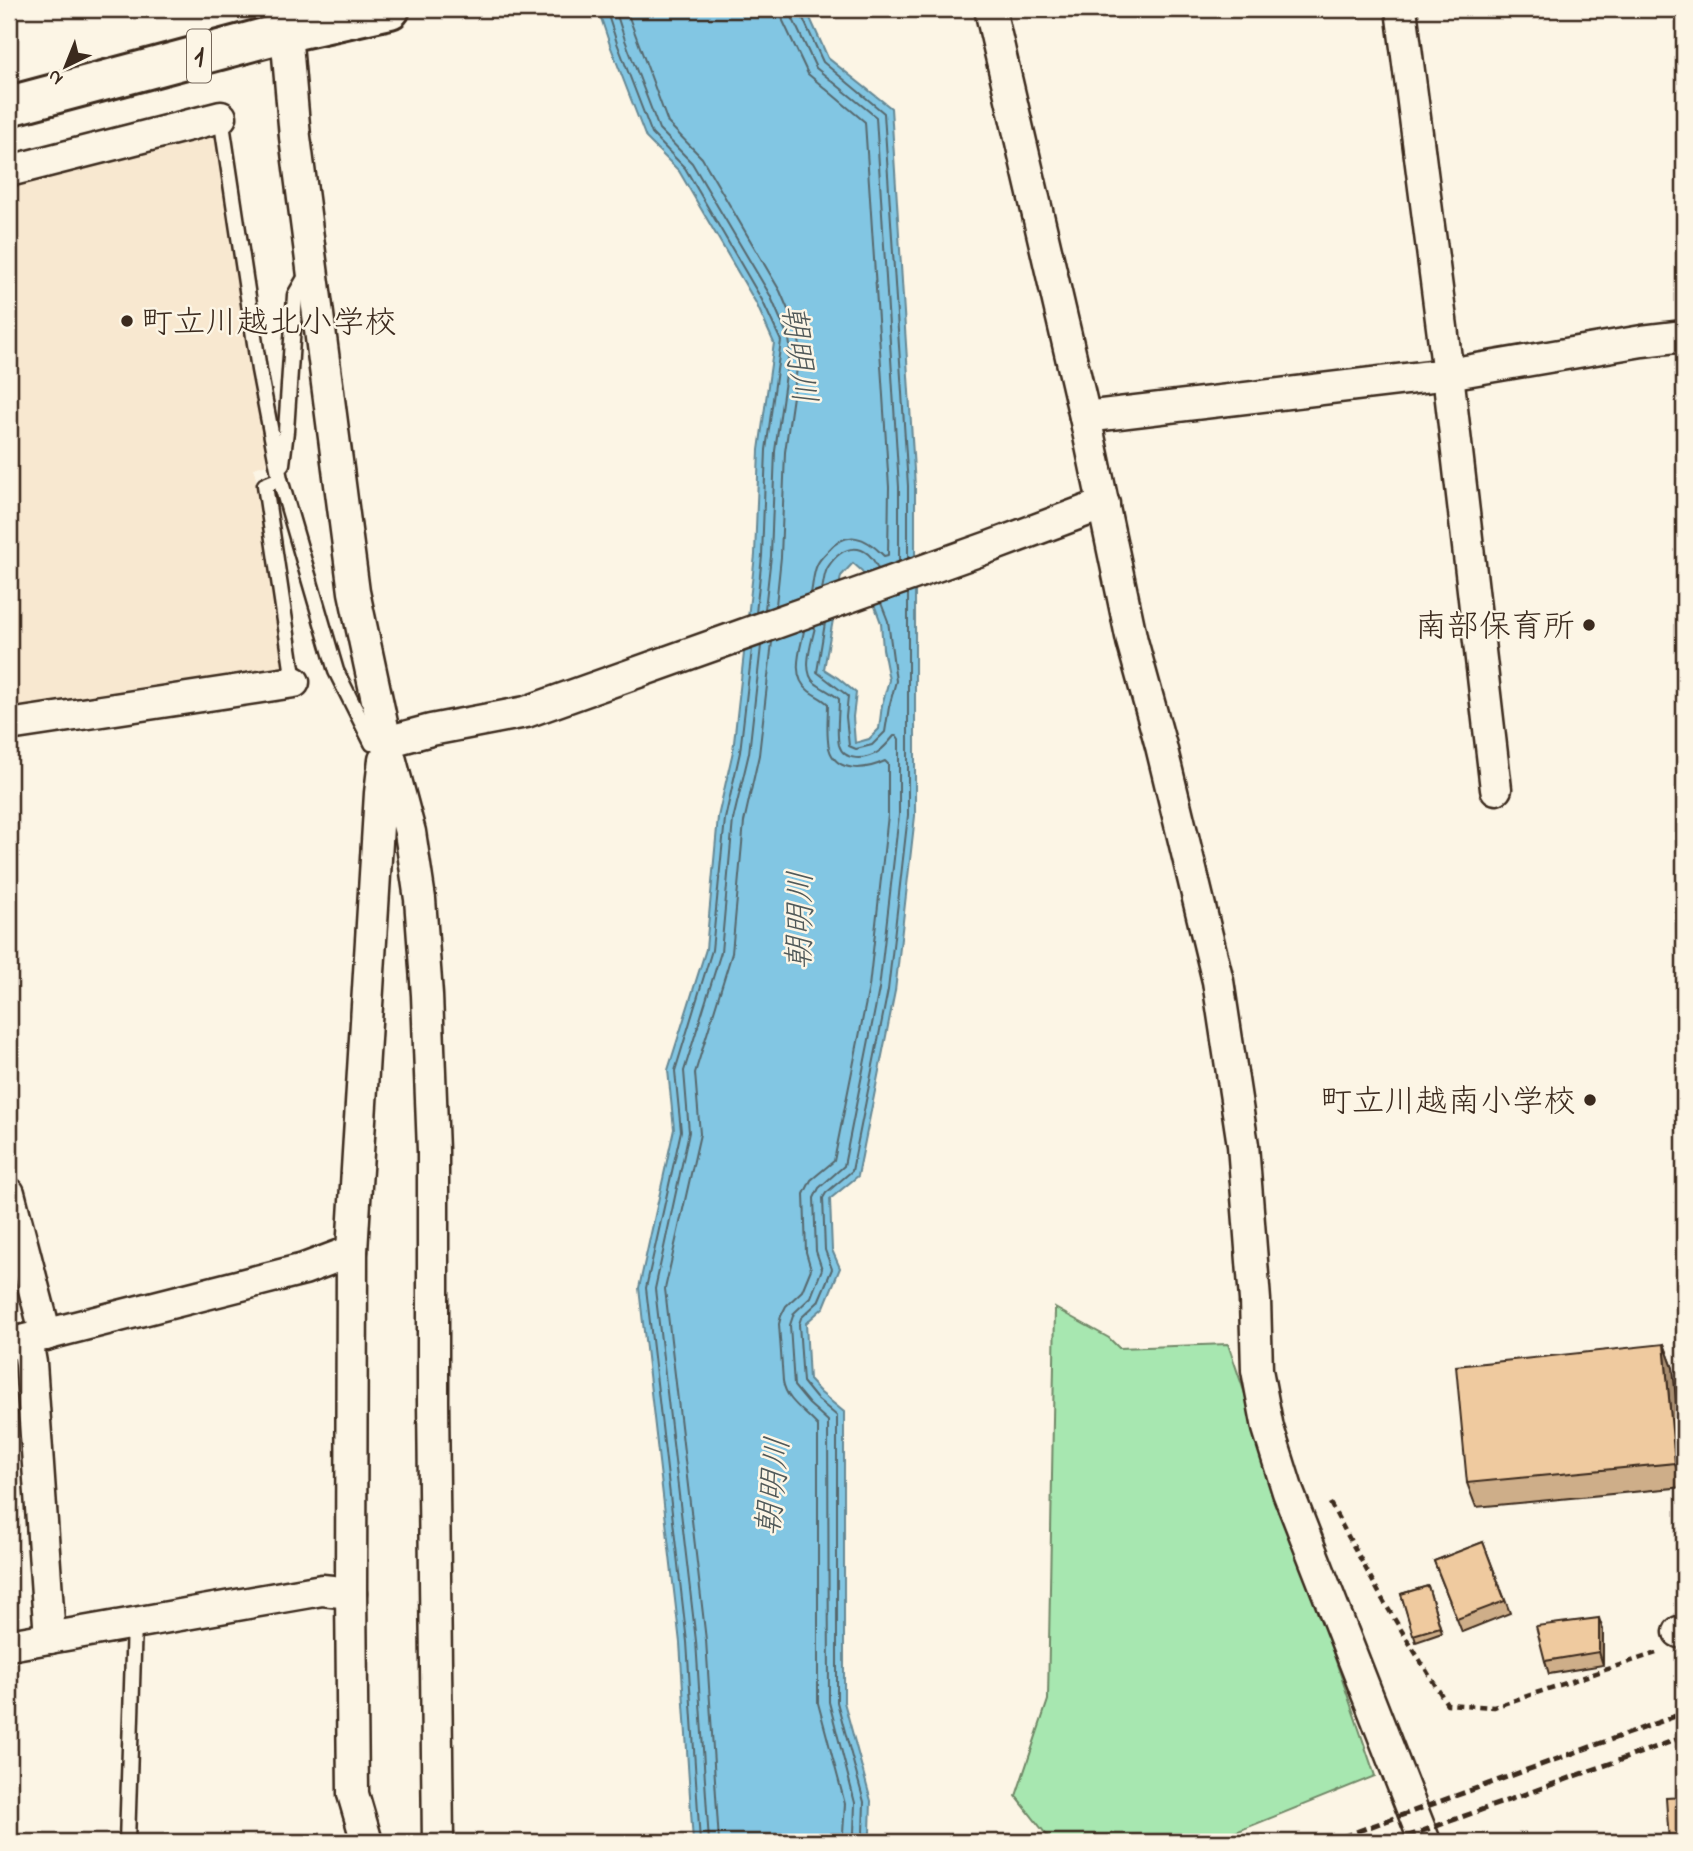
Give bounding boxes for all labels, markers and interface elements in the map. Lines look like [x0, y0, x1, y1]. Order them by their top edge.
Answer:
road number: 1 [187, 30, 211, 82]
north arrow [32, 32, 102, 102]
text: N [42, 62, 70, 91]
place label: 町立川越北小学校 [141, 301, 397, 348]
water label: 朝明川 [767, 302, 827, 407]
marker: 町立川越北小学校 [119, 313, 135, 329]
place label: 南部保育所 [1415, 605, 1575, 652]
marker: 南部保育所 [1581, 617, 1597, 633]
water label: 朝明川 [777, 870, 827, 970]
place label: 町立川越南小学校 [1320, 1080, 1576, 1127]
marker: 町立川越南小学校 [1582, 1092, 1598, 1108]
water label: 朝明川 [746, 1435, 804, 1538]

